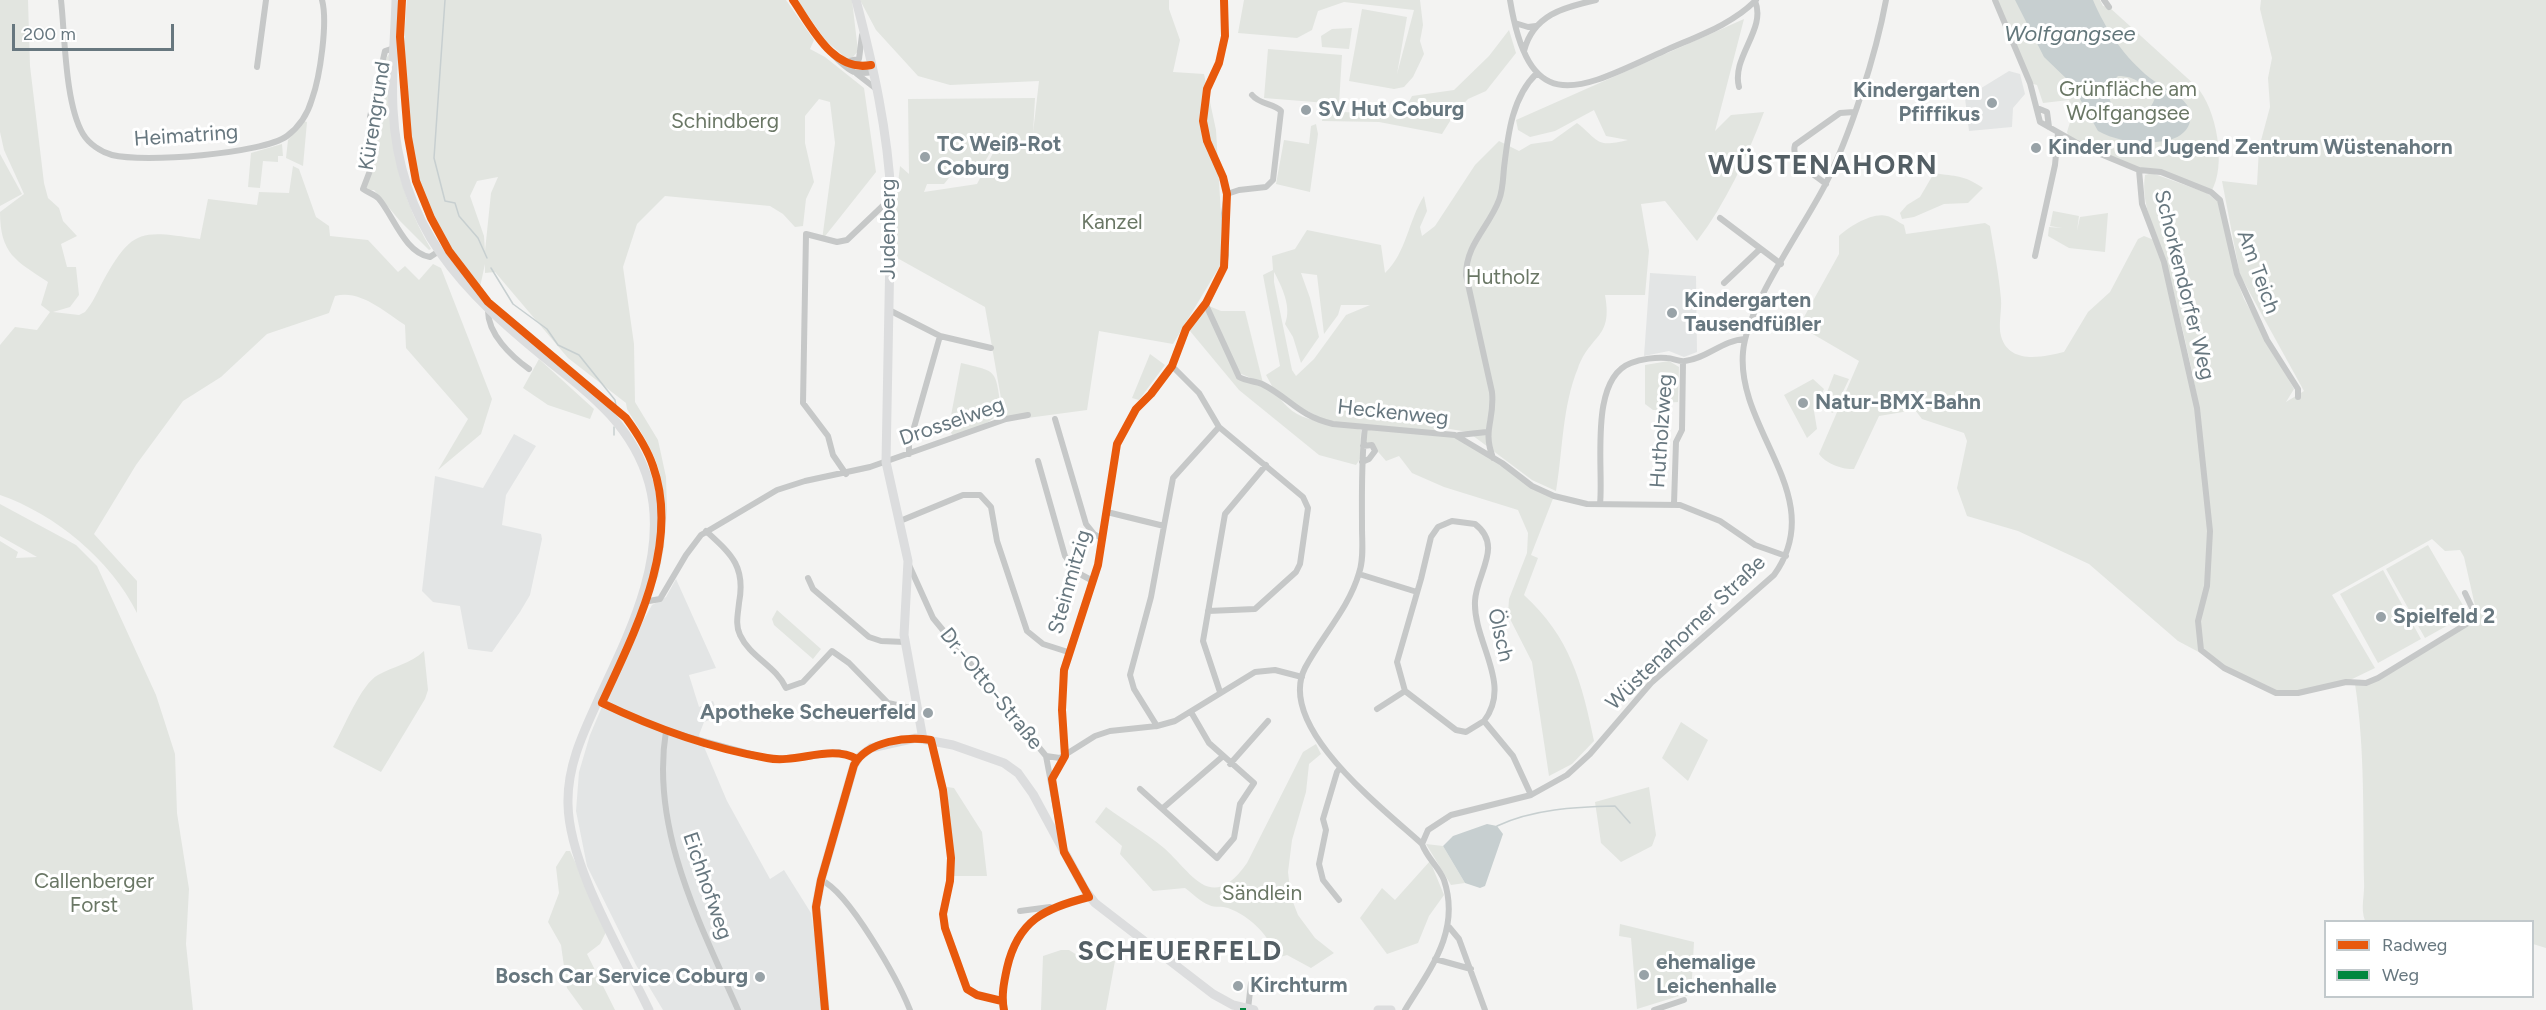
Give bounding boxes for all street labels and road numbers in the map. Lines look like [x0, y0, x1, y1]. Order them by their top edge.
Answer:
street label: Kürengrund [354, 60, 396, 172]
street label: Heimatring [133, 120, 239, 152]
street label: Judenberg [876, 178, 902, 280]
street label: Schorkendorfer Weg [2148, 188, 2220, 382]
street label: Am Teich [2231, 227, 2285, 317]
street label: Hutholzweg [1645, 373, 1679, 489]
street label: Drosselweg [896, 392, 1008, 452]
street label: Heckenweg [1336, 395, 1450, 431]
street label: Steinmitzig [1043, 527, 1097, 637]
street label: Wüstenahorner Straße [1601, 550, 1771, 716]
street label: Ölsch [1482, 606, 1518, 664]
street label: Dr.-Otto-Straße [934, 623, 1048, 755]
street label: Eichhofweg [677, 829, 737, 943]

